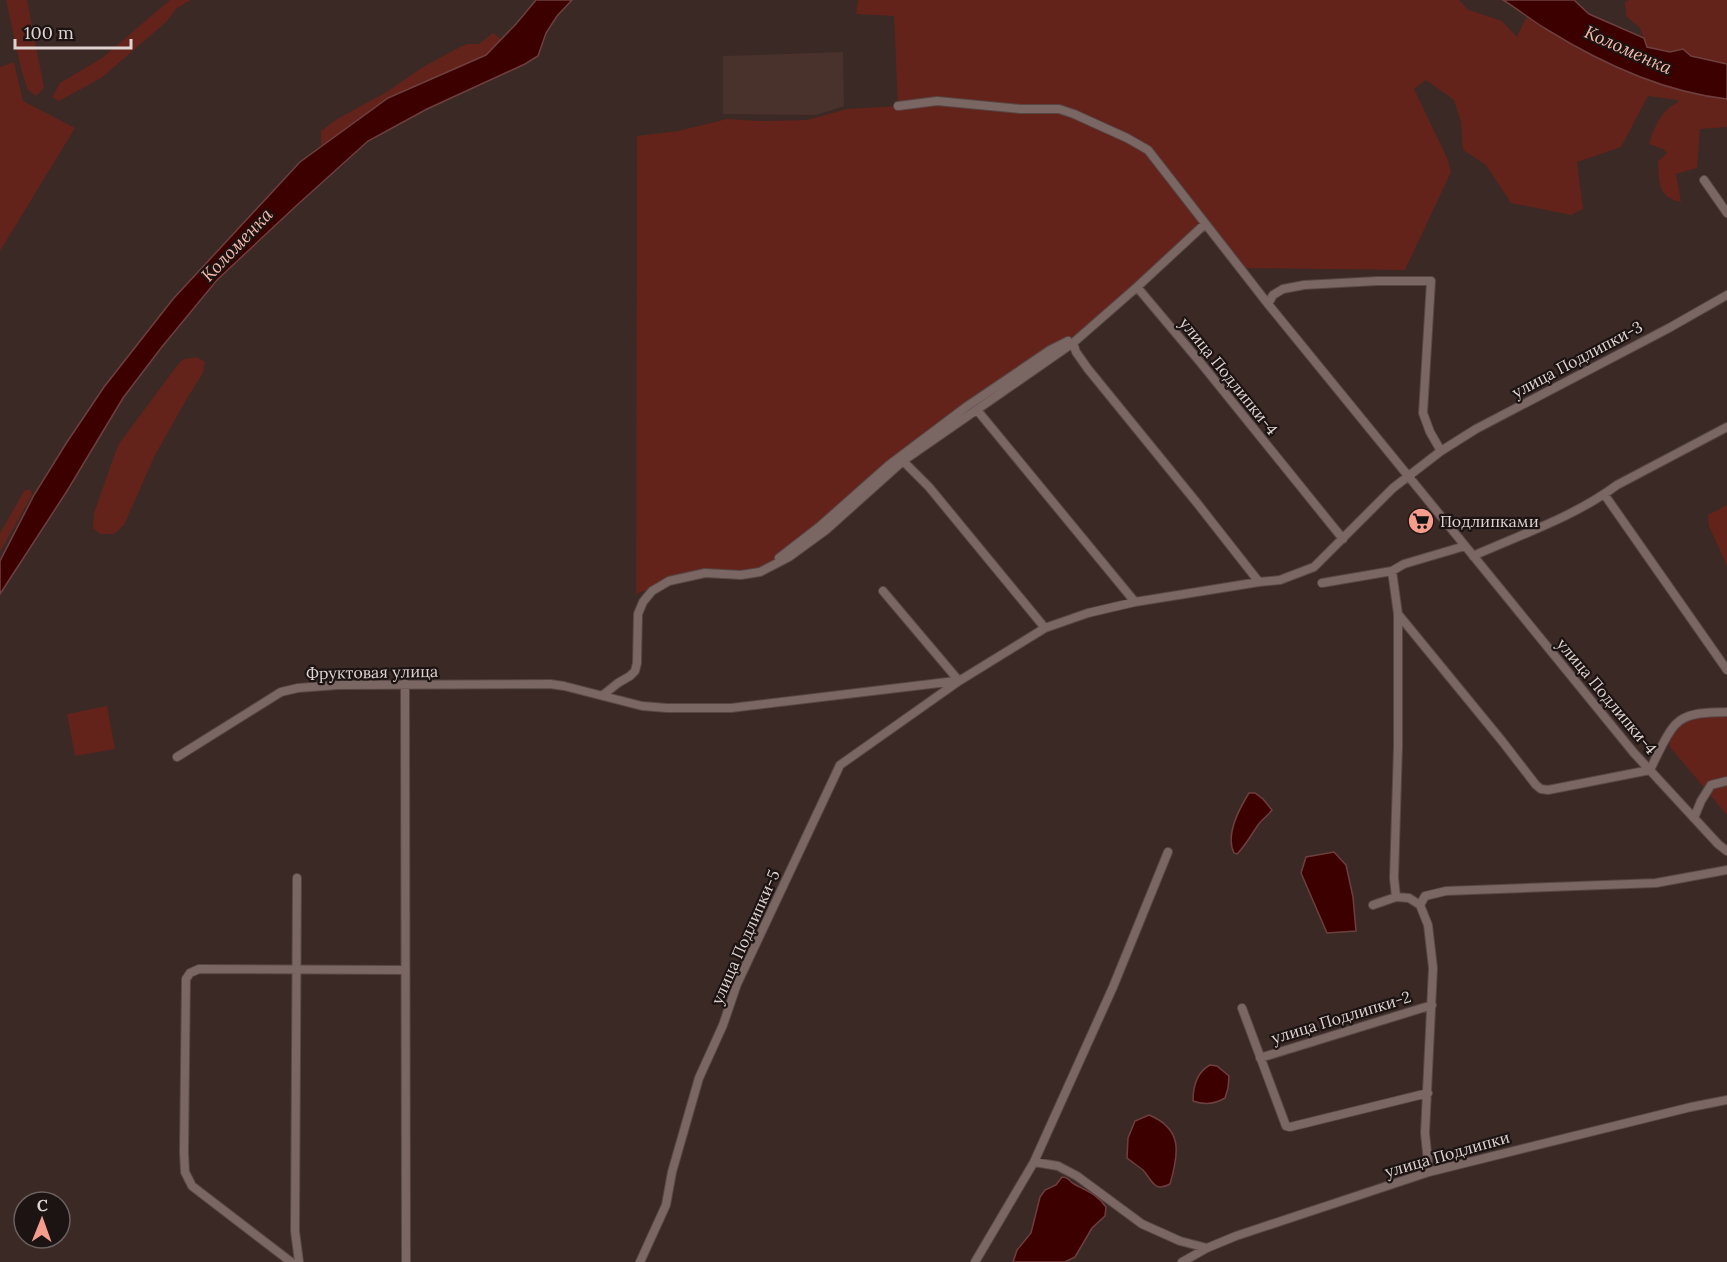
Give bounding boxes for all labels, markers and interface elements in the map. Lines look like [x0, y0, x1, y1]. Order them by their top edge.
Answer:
scale bar [15, 12, 130, 50]
water label: Коломенка [1581, 20, 1676, 79]
text: 100 m [24, 21, 74, 44]
water label: Коломенка [196, 203, 277, 286]
street label: улица Подлипки-4 [1175, 313, 1283, 439]
street label: улица Подлипки-3 [1508, 316, 1646, 402]
supermarket icon: Подлипками [1406, 506, 1436, 536]
place label: Подлипками [1440, 511, 1539, 531]
street label: улица Подлипки-4 [1553, 634, 1662, 758]
street label: Фруктовая улица [306, 661, 438, 683]
street label: улица Подлипки-5 [706, 867, 784, 1007]
street label: улица Подлипки-2 [1269, 986, 1413, 1048]
street label: улица Подлипки [1382, 1127, 1512, 1181]
north arrow [12, 1190, 72, 1250]
text: С [37, 1195, 48, 1215]

